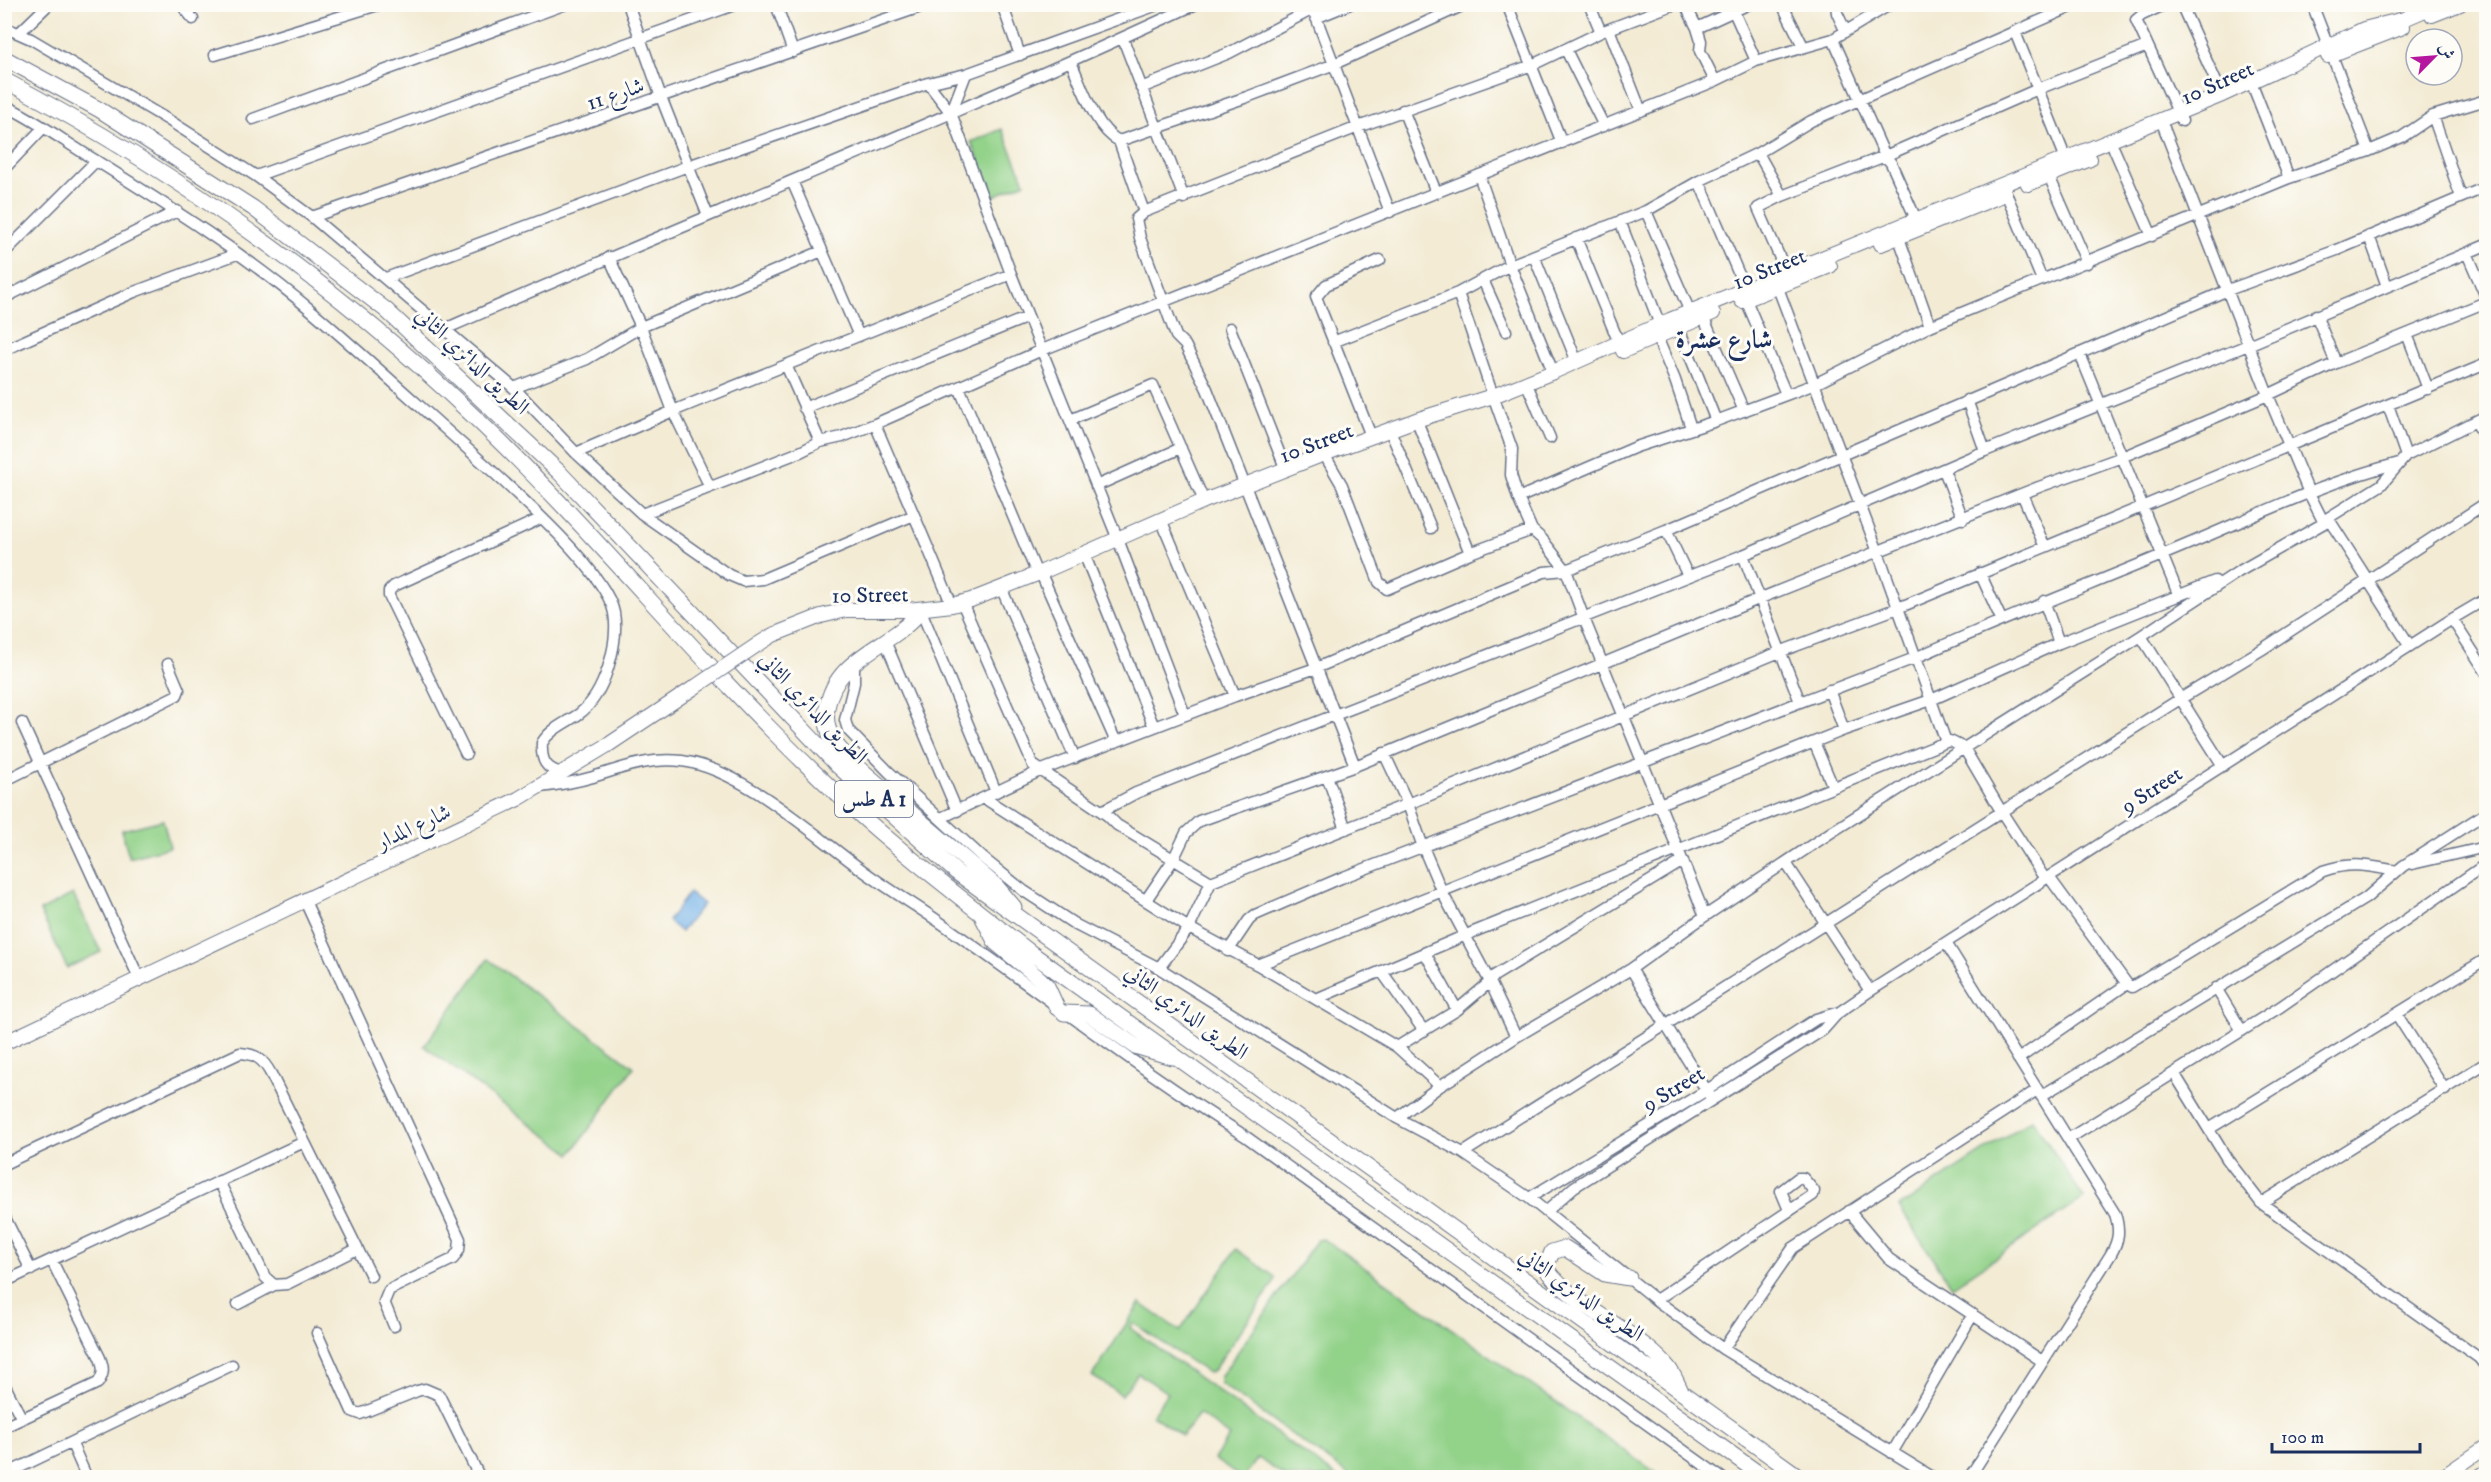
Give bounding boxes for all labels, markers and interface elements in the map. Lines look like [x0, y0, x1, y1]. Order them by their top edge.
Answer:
north arrow [2404, 27, 2464, 87]
text: ش [2434, 40, 2459, 63]
street label: 10 Street [2177, 55, 2258, 111]
street label: شارع 11 [583, 72, 649, 121]
street label: 10 Street [1729, 243, 1810, 296]
street label: الطريق الدائري الثاني [407, 301, 535, 424]
district label: شارع عشرة [1676, 324, 1772, 361]
street label: 10 Street [1276, 417, 1357, 470]
street label: 10 Street [831, 581, 909, 610]
street label: الطريق الدائري الثاني [750, 646, 873, 773]
street label: 9 Street [2115, 760, 2188, 821]
road number: طس A 1 [835, 781, 913, 817]
street label: شارع المدار [370, 798, 457, 861]
street label: الطريق الدائري الثاني [1117, 958, 1253, 1069]
street label: 9 Street [1637, 1060, 1710, 1119]
street label: الطريق الدائري الثاني [1511, 1242, 1649, 1352]
scale bar [2272, 1416, 2420, 1454]
text: 100 m [2281, 1427, 2324, 1449]

